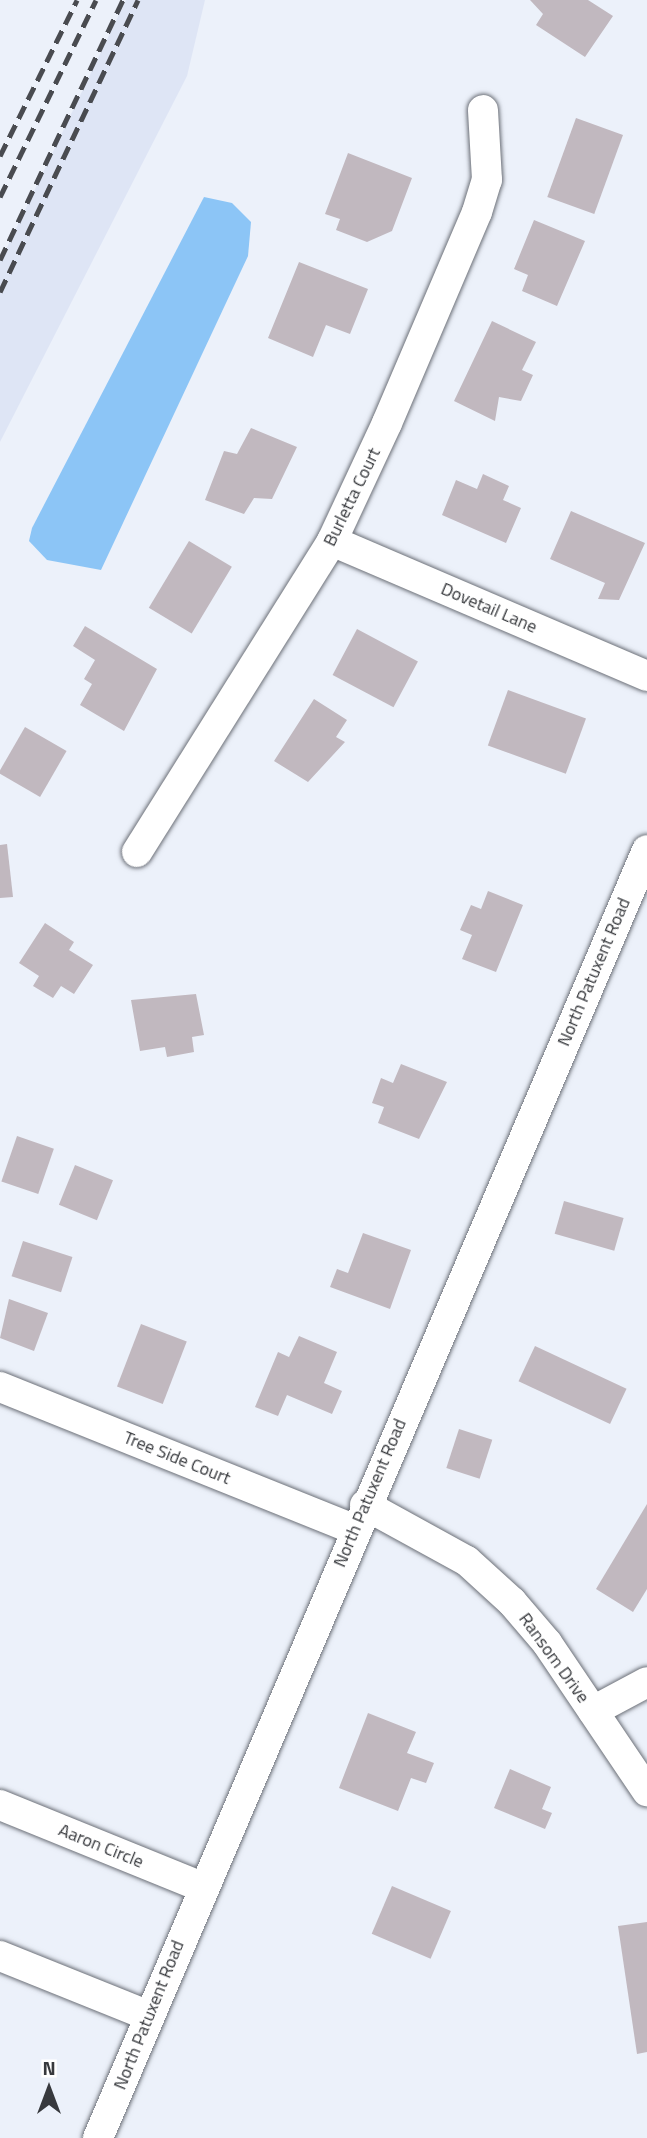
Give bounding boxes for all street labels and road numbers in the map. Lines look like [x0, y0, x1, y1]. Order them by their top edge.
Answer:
street label: Burletta Court [319, 444, 385, 550]
street label: Dovetail Lane [438, 578, 540, 638]
street label: North Patuxent Road [553, 895, 635, 1049]
street label: North Patuxent Road [329, 1416, 411, 1570]
street label: Tree Side Court [120, 1427, 234, 1489]
street label: Ransom Drive [514, 1609, 594, 1707]
street label: Aaron Circle [55, 1819, 147, 1873]
street label: North Patuxent Road [109, 1937, 189, 2093]

